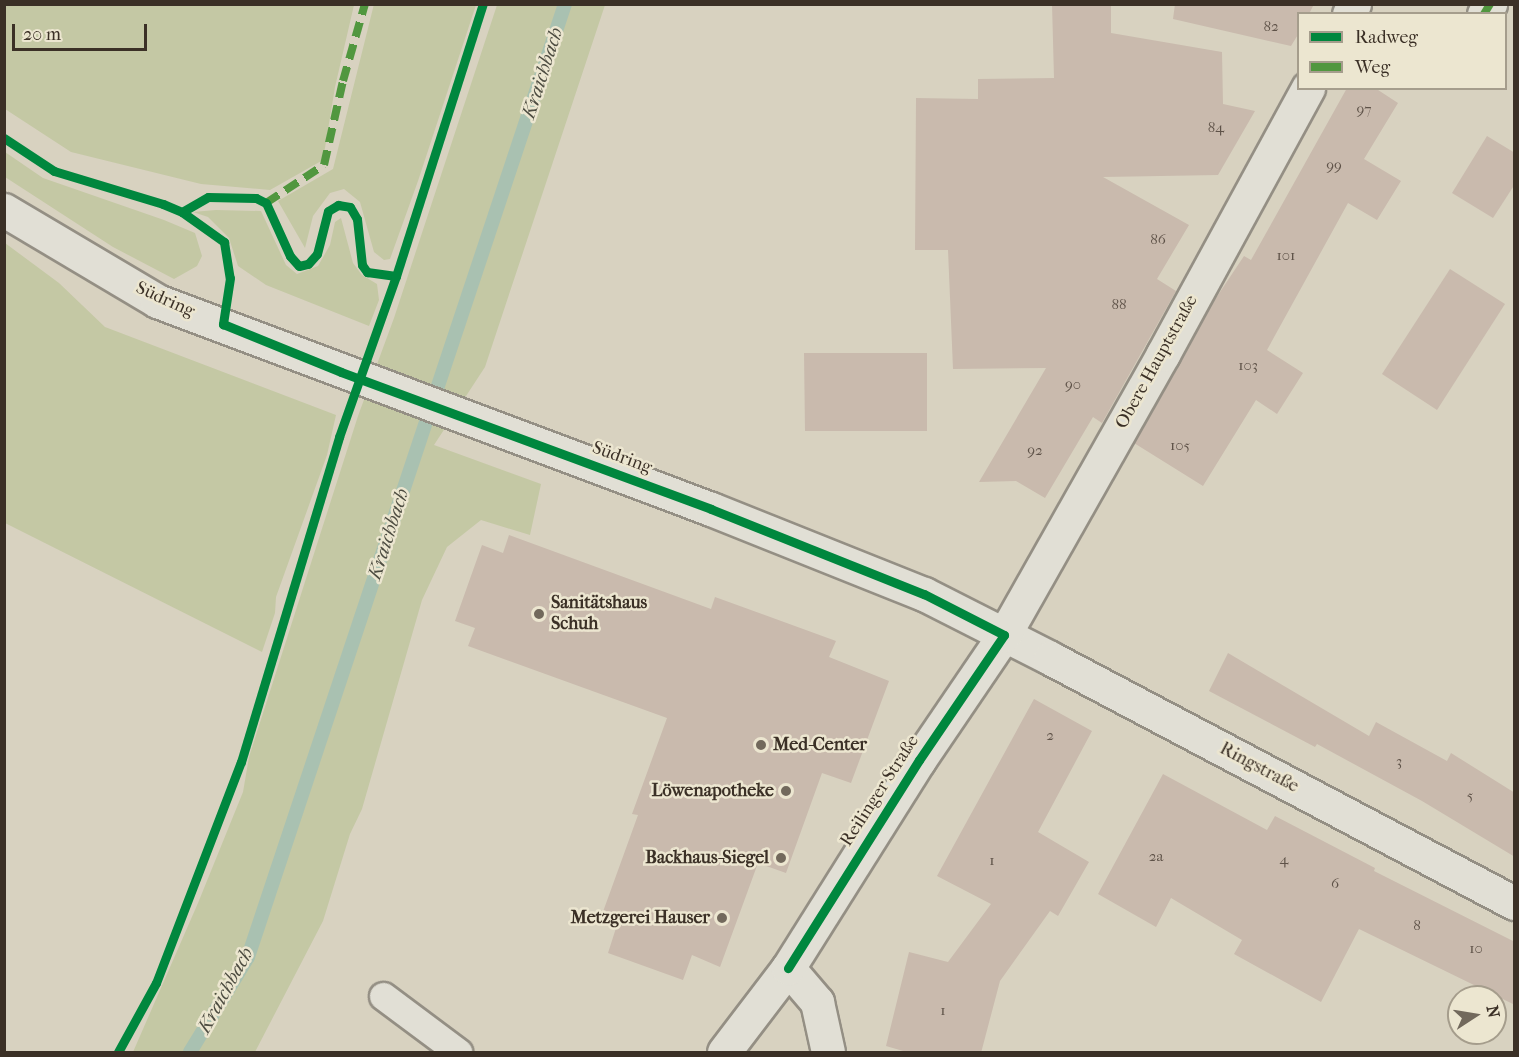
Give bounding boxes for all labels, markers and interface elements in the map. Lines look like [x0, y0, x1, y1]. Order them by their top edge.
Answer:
scale bar [15, 12, 150, 50]
legend [1297, 12, 1507, 90]
house number: 82 [1263, 18, 1279, 36]
text: 20 m [23, 24, 61, 45]
water label: Kraichbach [516, 24, 568, 122]
text: Radweg [1355, 27, 1418, 48]
text: Weg [1355, 57, 1390, 78]
house number: 97 [1356, 101, 1372, 119]
house number: 84 [1208, 119, 1224, 137]
house number: 99 [1326, 157, 1342, 175]
house number: 86 [1150, 231, 1166, 249]
house number: 101 [1277, 247, 1295, 265]
street label: Südring [132, 277, 198, 323]
street label: Obere Hauptstraße [1111, 291, 1203, 433]
house number: 88 [1111, 296, 1127, 314]
house number: 103 [1238, 357, 1258, 375]
house number: 90 [1065, 376, 1081, 394]
street label: Südring [589, 437, 655, 479]
house number: 105 [1170, 437, 1190, 455]
house number: 92 [1027, 442, 1043, 460]
water label: Kraichbach [362, 485, 414, 583]
place label: Sanitätshaus Schuh [551, 593, 647, 636]
marker: Sanitätshaus Schuh [532, 607, 546, 621]
house number: 2 [1046, 727, 1054, 745]
street label: Reilinger Straße [836, 731, 924, 851]
place label: Med-Center [773, 734, 867, 756]
marker: Med-Center [754, 738, 768, 752]
street label: Ringstraße [1216, 738, 1302, 798]
house number: 3 [1396, 753, 1402, 771]
place label: Löwenapotheke [652, 780, 774, 802]
marker: Löwenapotheke [779, 784, 793, 798]
house number: 5 [1467, 787, 1473, 805]
place label: Backhaus-Siegel [645, 847, 769, 869]
house number: 2a [1149, 848, 1163, 866]
marker: Backhaus-Siegel [774, 851, 788, 865]
house number: 4 [1280, 851, 1288, 869]
house number: 1 [989, 852, 995, 870]
house number: 6 [1331, 875, 1339, 893]
place label: Metzgerei Hauser [570, 907, 710, 929]
marker: Metzgerei Hauser [715, 911, 729, 925]
house number: 8 [1413, 917, 1421, 935]
house number: 10 [1469, 940, 1483, 958]
water label: Kraichbach [192, 943, 258, 1037]
north arrow [1447, 985, 1507, 1045]
house number: 1 [940, 1002, 946, 1020]
text: N [1483, 1004, 1504, 1019]

